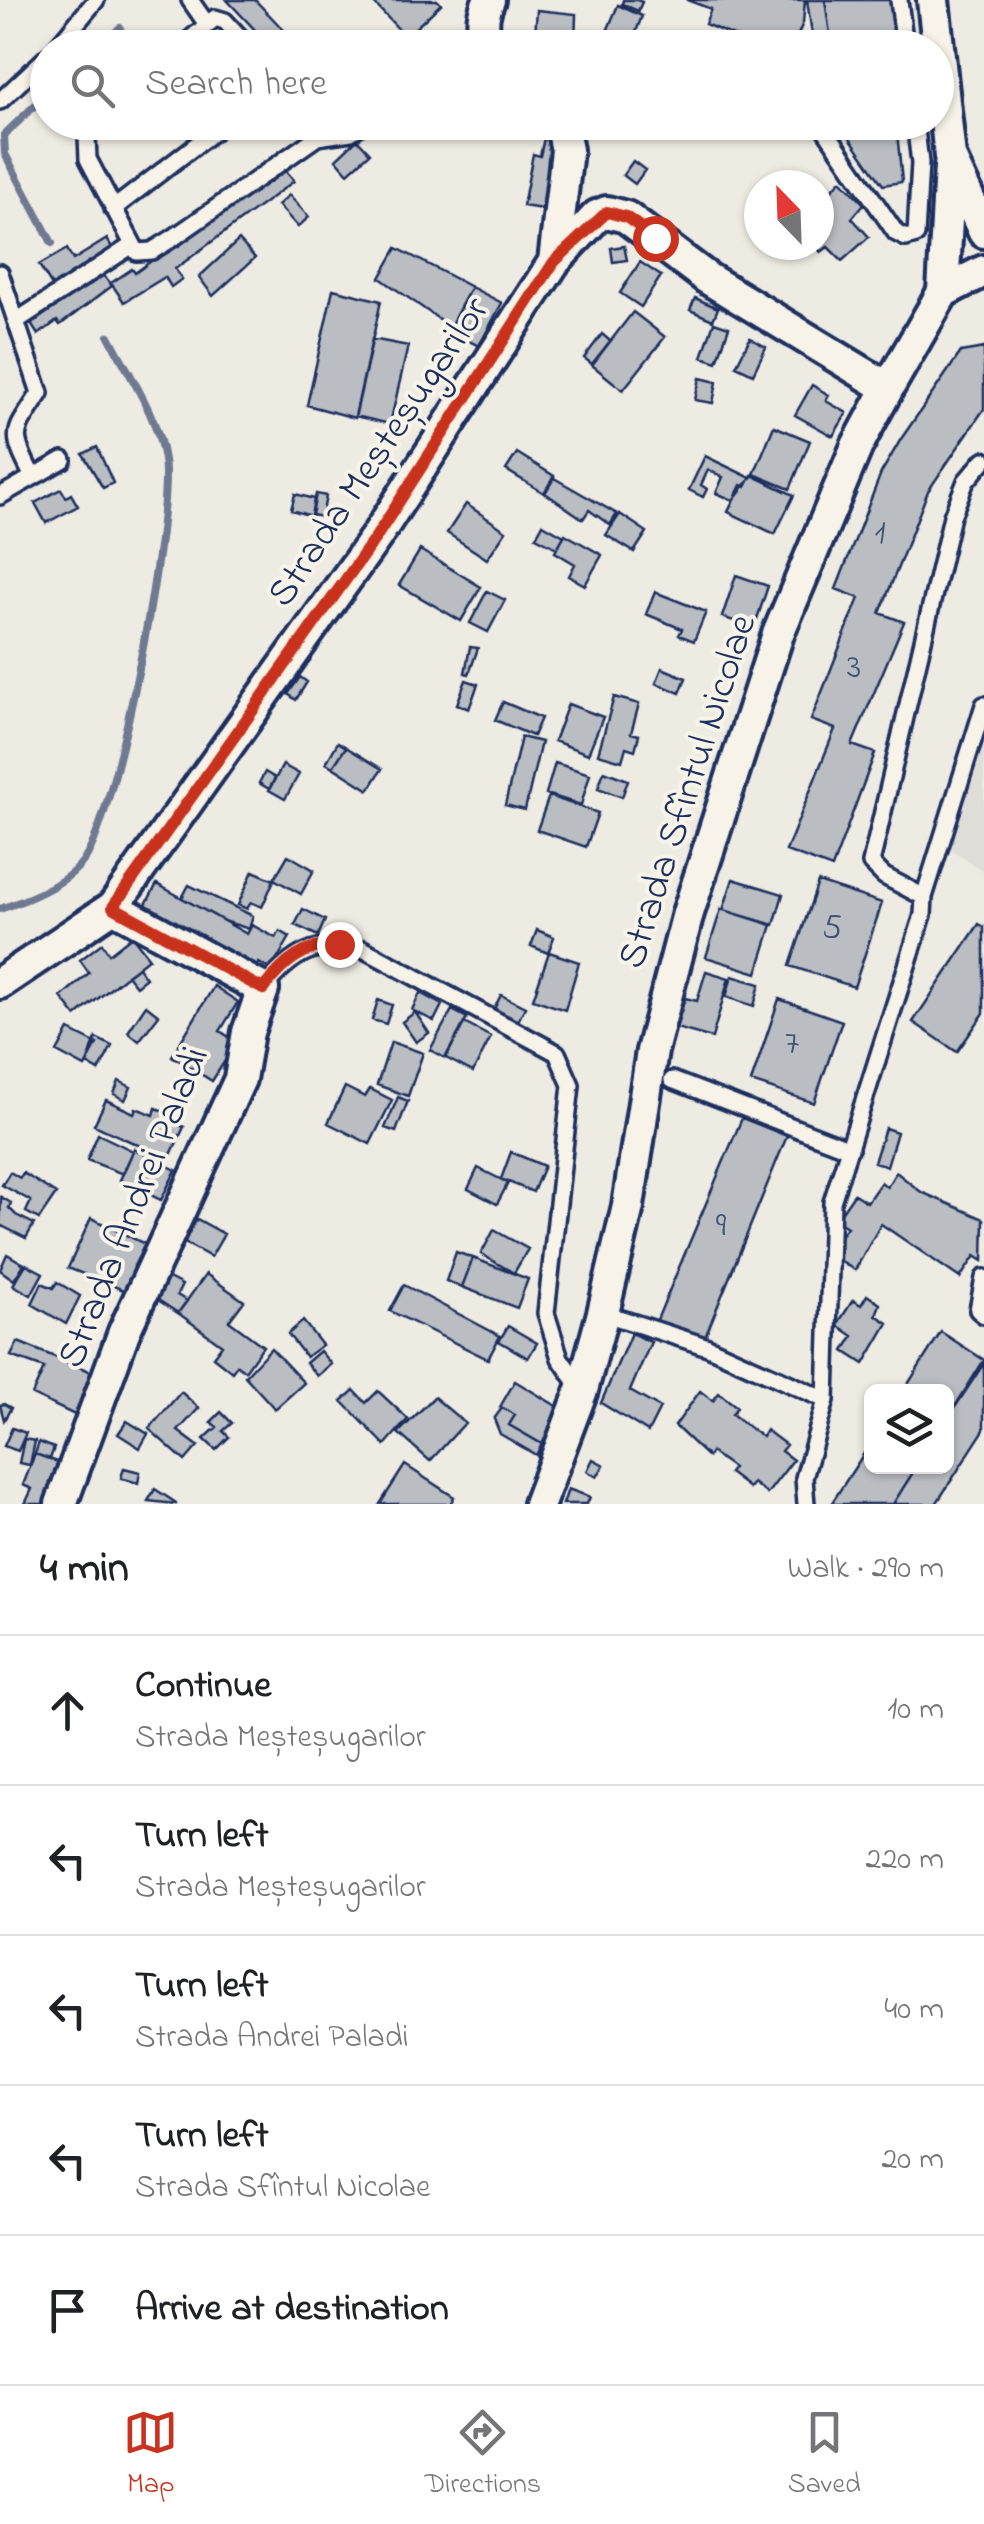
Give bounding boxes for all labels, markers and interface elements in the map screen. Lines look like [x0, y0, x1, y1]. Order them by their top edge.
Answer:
search box [30, 30, 954, 140]
text: Search here [145, 57, 327, 113]
icon: search [65, 58, 120, 113]
north arrow [744, 170, 834, 260]
route start [633, 216, 679, 262]
street label: Strada Meșteșugarilor [254, 285, 506, 620]
house number: 1 [874, 509, 886, 560]
street label: Strada Sfîntul Nicolae [604, 607, 774, 977]
house number: 3 [847, 643, 861, 694]
house number: 5 [822, 904, 842, 955]
route end [317, 922, 363, 968]
house number: 7 [785, 1019, 799, 1070]
street label: Strada Andrei Paladi [44, 1038, 226, 1378]
house number: 9 [716, 1201, 727, 1252]
map controls [864, 1384, 954, 1474]
button: layers [864, 1384, 954, 1474]
text: 4 min [40, 1539, 129, 1600]
text: Walk · 290 m [788, 1546, 944, 1593]
text: Continue [135, 1659, 271, 1715]
icon: ahead [40, 1683, 95, 1738]
text: 10 m [887, 1687, 944, 1734]
text: Strada Meșteșugarilor [135, 1715, 426, 1762]
text: Turn left [135, 1809, 268, 1865]
icon: left [40, 1833, 95, 1888]
text: 220 m [866, 1837, 944, 1884]
text: Strada Meșteșugarilor [135, 1865, 426, 1912]
text: Turn left [135, 1959, 268, 2015]
icon: left [40, 1983, 95, 2038]
text: 40 m [884, 1987, 944, 2034]
text: Strada Andrei Paladi [135, 2015, 409, 2062]
text: Turn left [135, 2109, 268, 2165]
icon: left [40, 2133, 95, 2188]
text: 20 m [881, 2137, 944, 2184]
text: Strada Sfîntul Nicolae [135, 2165, 430, 2212]
text: Arrive at destination [135, 2282, 449, 2338]
icon: arrive [40, 2283, 95, 2338]
tab: Map [123, 2405, 178, 2506]
tab: Directions [425, 2405, 541, 2506]
tab: Saved [788, 2405, 861, 2506]

